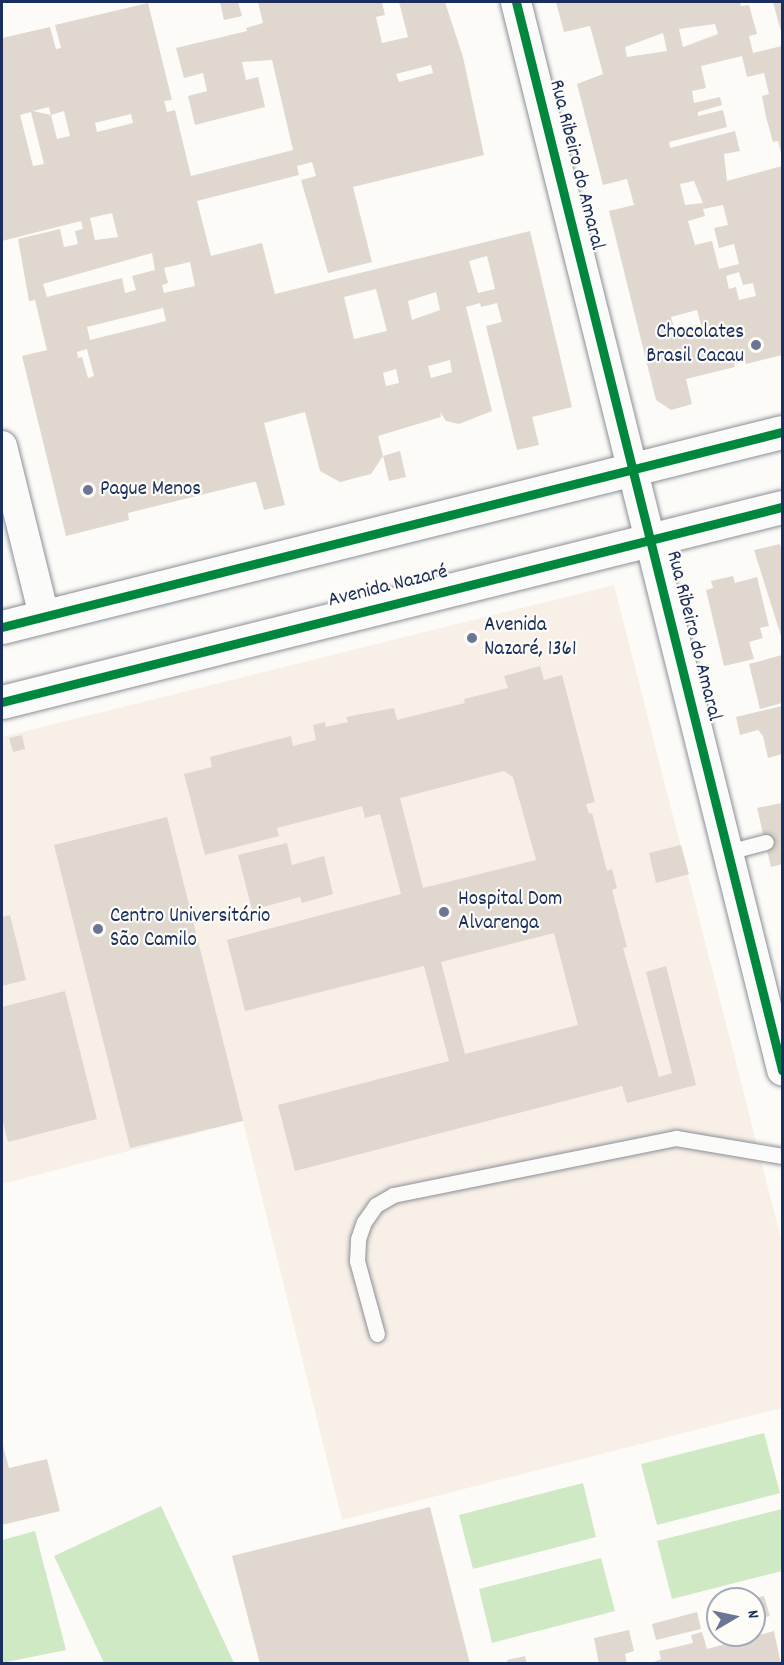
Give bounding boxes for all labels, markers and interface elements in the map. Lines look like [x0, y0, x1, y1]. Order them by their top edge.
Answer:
street label: Rua Ribeiro do Amaral [543, 77, 609, 253]
place label: Chocolates Brasil Cacau [646, 320, 744, 370]
marker: Chocolates Brasil Cacau [749, 338, 763, 352]
place label: Pague Menos [100, 477, 201, 503]
marker: Pague Menos [81, 483, 95, 497]
street label: Rua Ribeiro do Amaral [660, 548, 726, 724]
street label: Avenida Nazaré [326, 560, 450, 614]
place label: Avenida Nazaré, 1361 [484, 613, 577, 663]
marker: Avenida Nazaré, 1361 [465, 631, 479, 645]
place label: Hospital Dom Alvarenga [458, 887, 562, 937]
marker: Hospital Dom Alvarenga [435, 903, 453, 921]
place label: Centro Universitário São Camilo [110, 904, 270, 954]
marker: Centro Universitário São Camilo [91, 922, 105, 936]
north arrow [706, 1587, 766, 1647]
text: N [740, 1609, 764, 1620]

